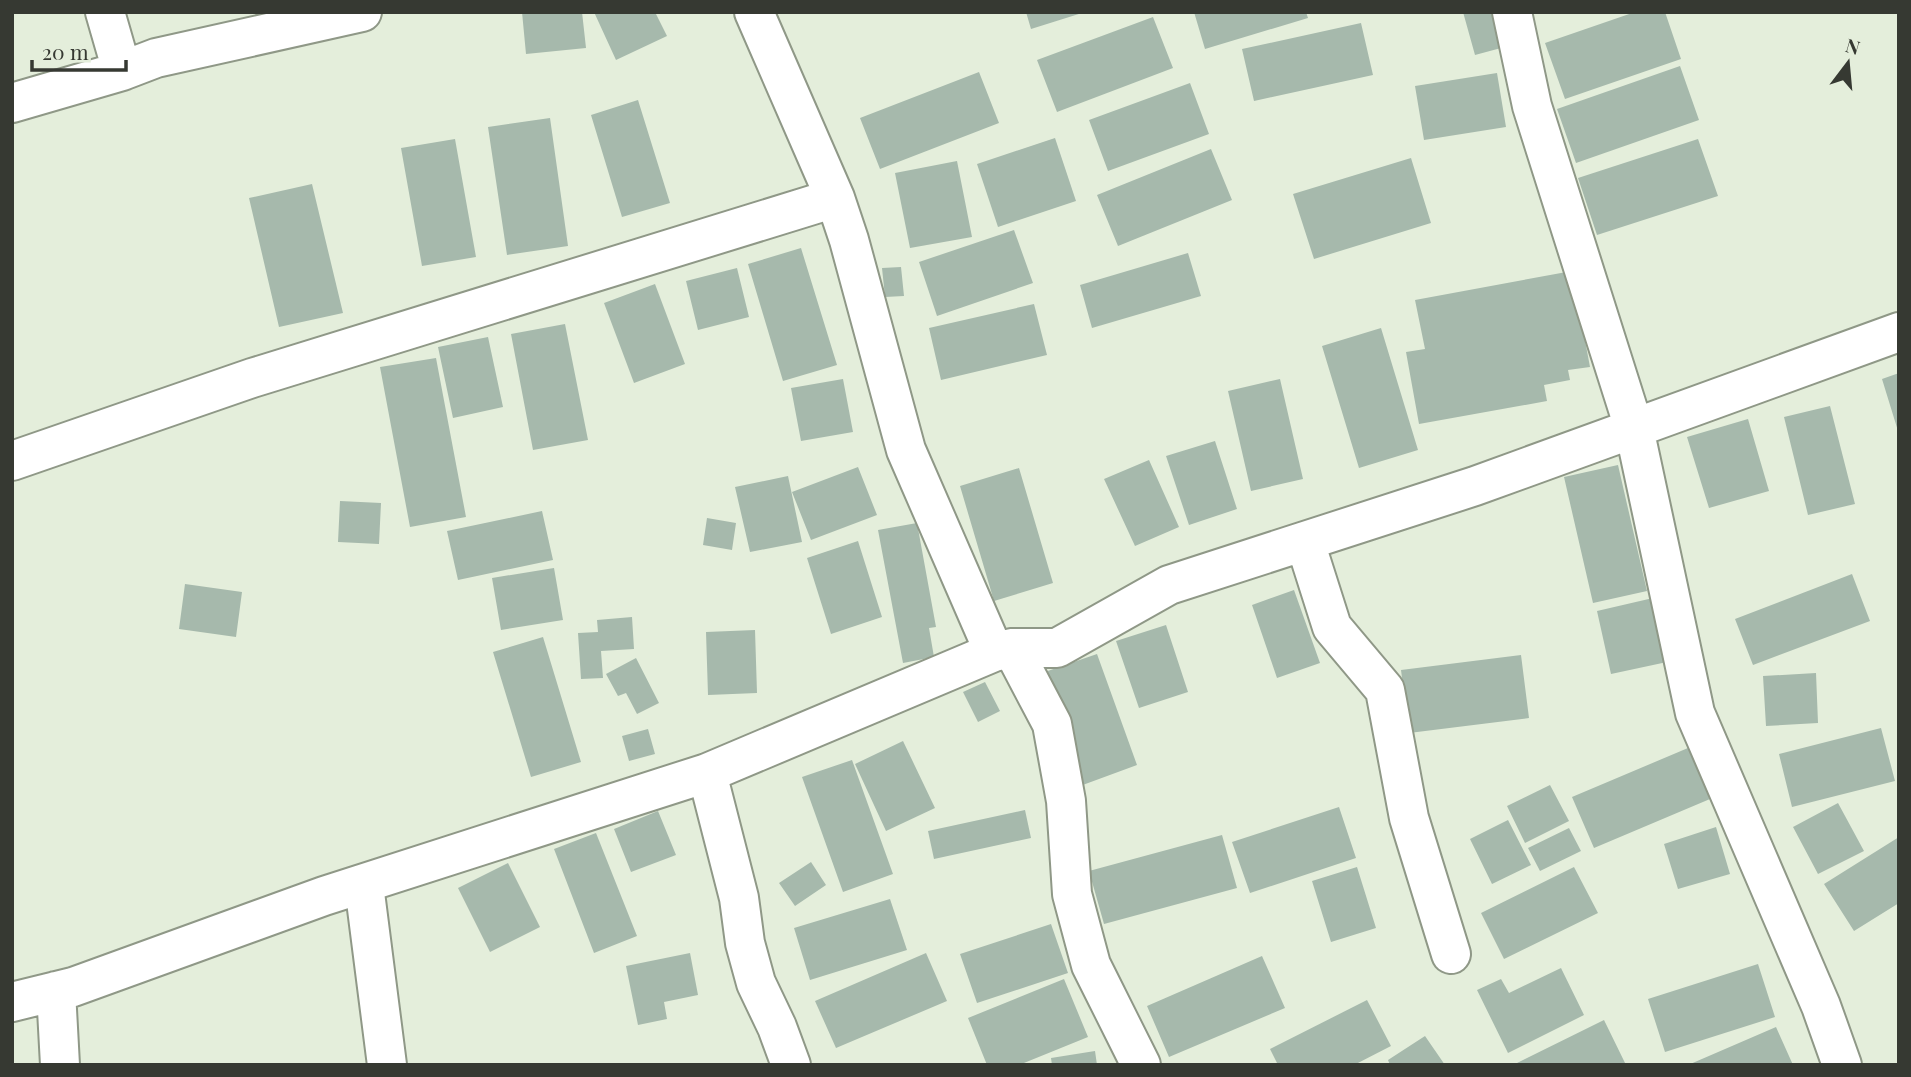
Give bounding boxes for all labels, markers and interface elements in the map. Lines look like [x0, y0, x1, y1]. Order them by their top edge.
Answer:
scale bar [32, 28, 126, 72]
north arrow [1813, 28, 1883, 98]
text: N [1843, 31, 1863, 60]
text: 20 m [42, 37, 89, 65]

